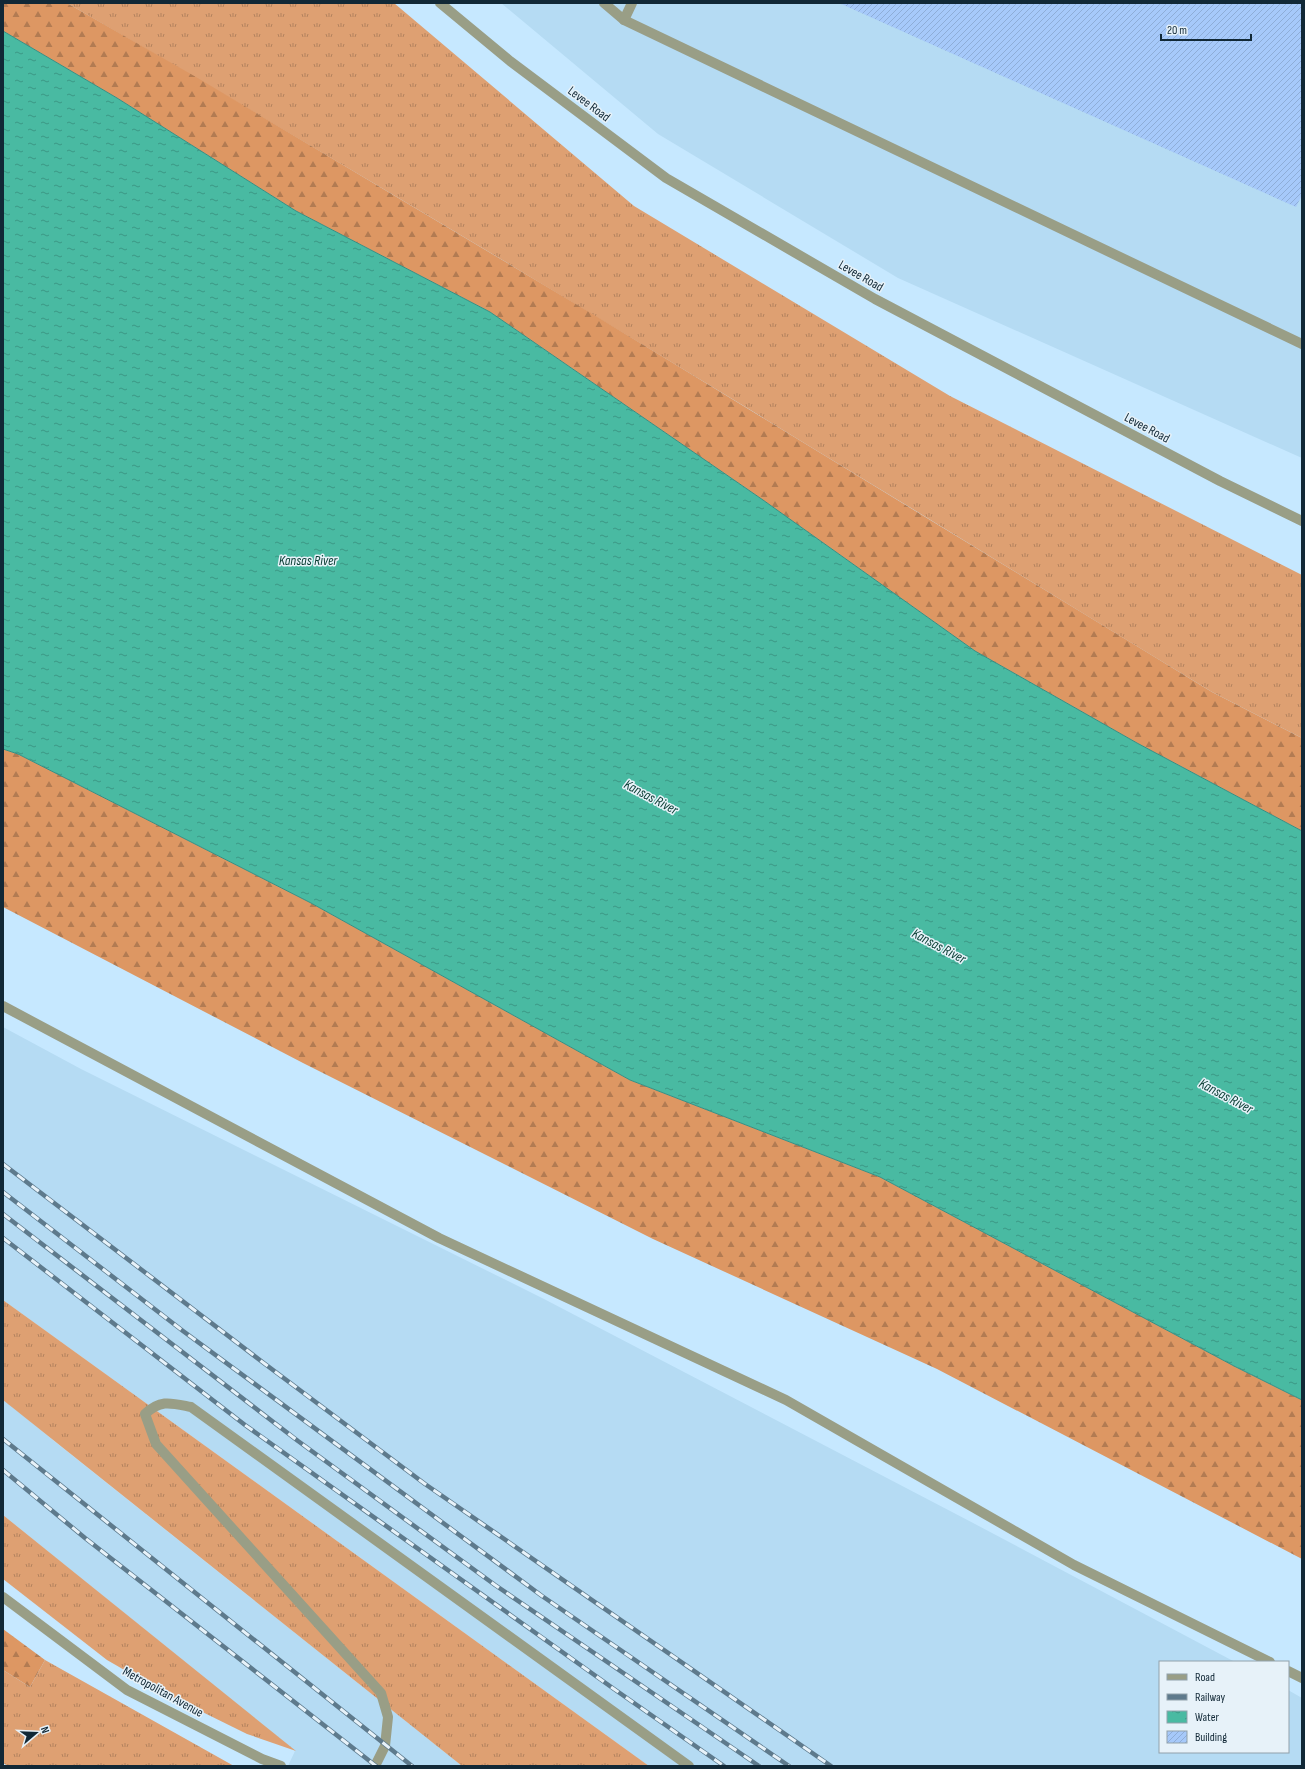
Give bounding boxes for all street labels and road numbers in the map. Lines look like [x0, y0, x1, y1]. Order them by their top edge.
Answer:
street label: Levee Road [565, 83, 613, 125]
street label: Levee Road [836, 257, 886, 295]
street label: Levee Road [1122, 409, 1172, 447]
street label: Metropolitan Avenue [120, 1663, 206, 1721]

